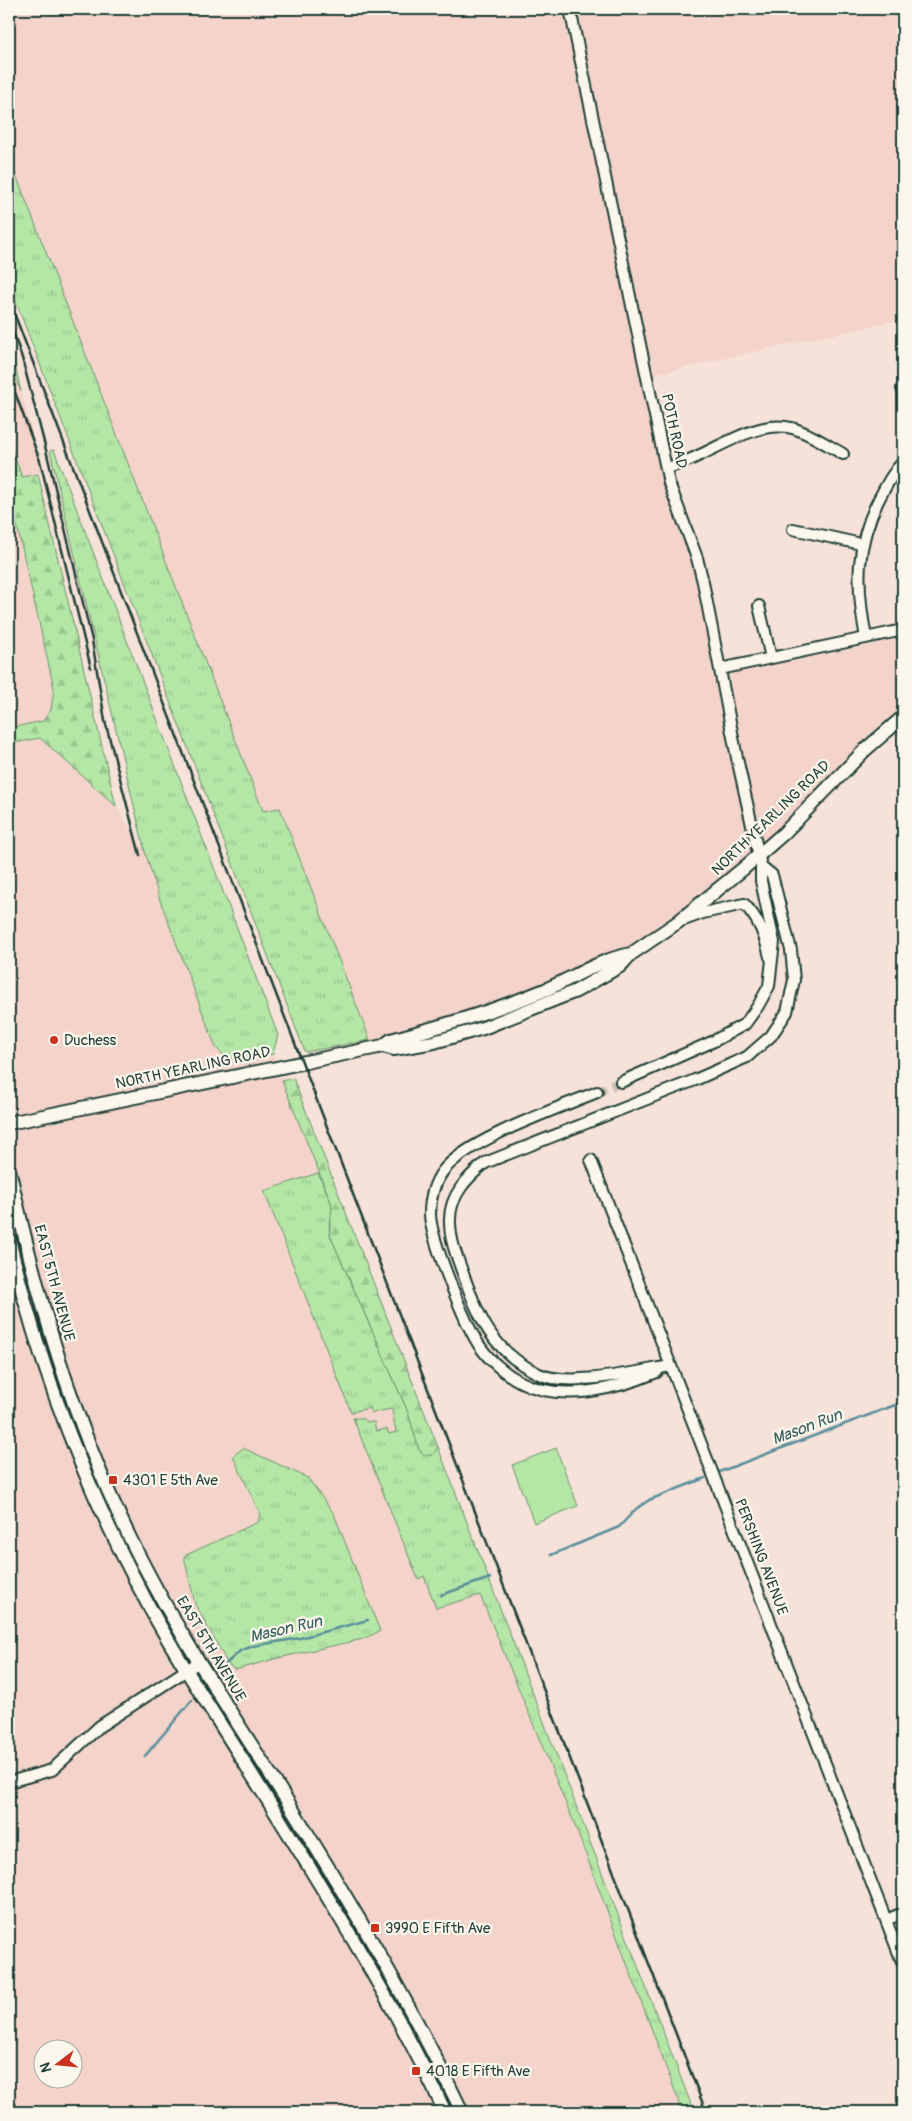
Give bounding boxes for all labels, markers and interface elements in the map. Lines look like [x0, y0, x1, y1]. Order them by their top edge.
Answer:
street label: POTH ROAD [657, 392, 691, 470]
street label: NORTH YEARLING ROAD [708, 756, 834, 880]
place label: Duchess [64, 1031, 116, 1050]
marker: Duchess [48, 1034, 60, 1046]
street label: NORTH YEARLING ROAD [114, 1042, 272, 1094]
street label: EAST 5TH AVENUE [29, 1223, 79, 1344]
water label: Mason Run [769, 1404, 846, 1449]
place label: 4301 E 5th Ave [123, 1471, 219, 1490]
marker: 4301 E 5th Ave [107, 1474, 119, 1486]
street label: PERSHING AVENUE [730, 1496, 792, 1618]
street label: EAST 5TH AVENUE [172, 1593, 250, 1705]
water label: Mason Run [248, 1611, 325, 1647]
place label: 3990 E Fifth Ave [385, 1919, 491, 1938]
marker: 3990 E Fifth Ave [369, 1922, 381, 1934]
north arrow [32, 2038, 82, 2088]
text: N [37, 2061, 55, 2074]
place label: 4018 E Fifth Ave [426, 2062, 530, 2081]
marker: 4018 E Fifth Ave [410, 2065, 422, 2077]

